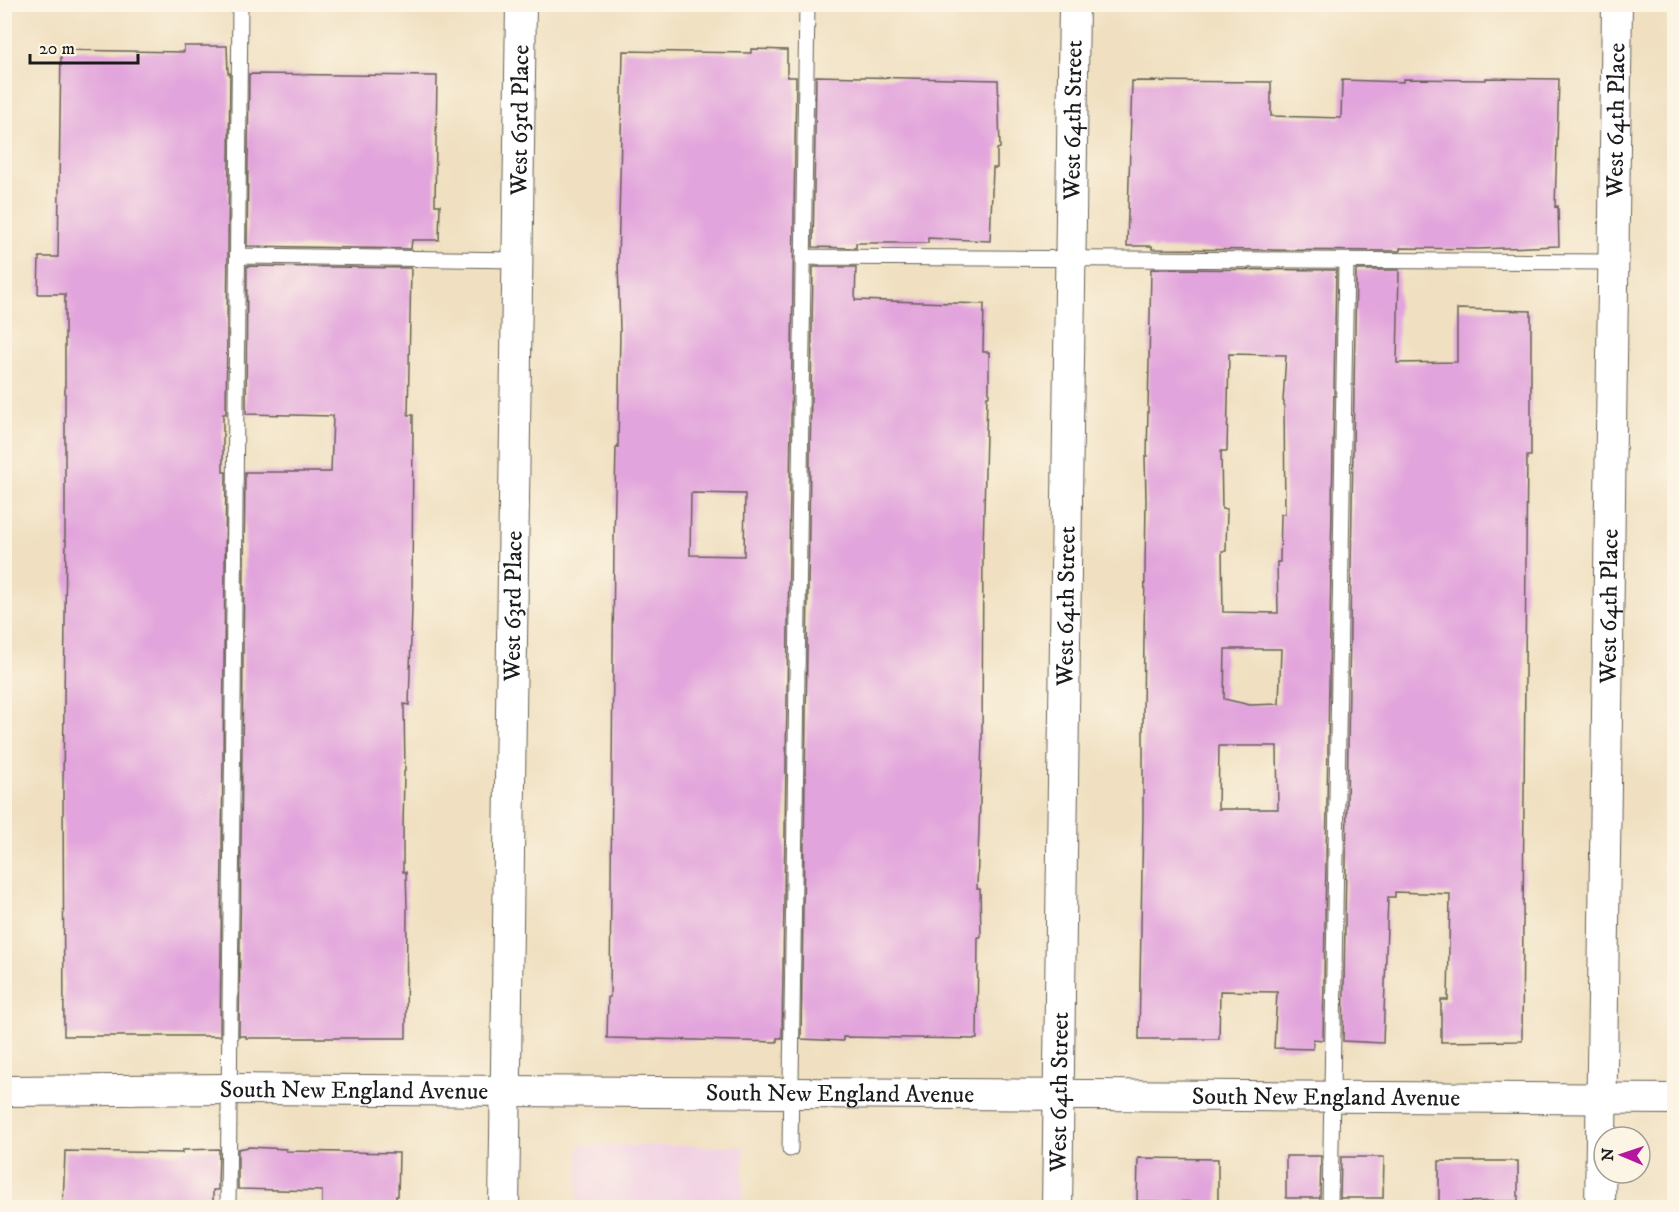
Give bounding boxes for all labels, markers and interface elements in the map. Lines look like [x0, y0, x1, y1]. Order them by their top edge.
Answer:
scale bar [30, 27, 138, 65]
text: 20 m [39, 38, 75, 60]
street label: West 64th Street [1057, 40, 1089, 201]
street label: West 64th Place [1600, 42, 1632, 199]
street label: West 63rd Place [504, 45, 536, 197]
street label: West 64th Street [1050, 525, 1083, 687]
street label: West 64th Place [1593, 528, 1626, 685]
street label: West 63rd Place [497, 531, 530, 683]
street label: West 64th Street [1043, 1011, 1076, 1173]
street label: South New England Avenue [220, 1075, 488, 1107]
street label: South New England Avenue [706, 1078, 974, 1110]
street label: South New England Avenue [1192, 1082, 1460, 1114]
north arrow [1592, 1125, 1652, 1185]
text: N [1598, 1148, 1618, 1161]

